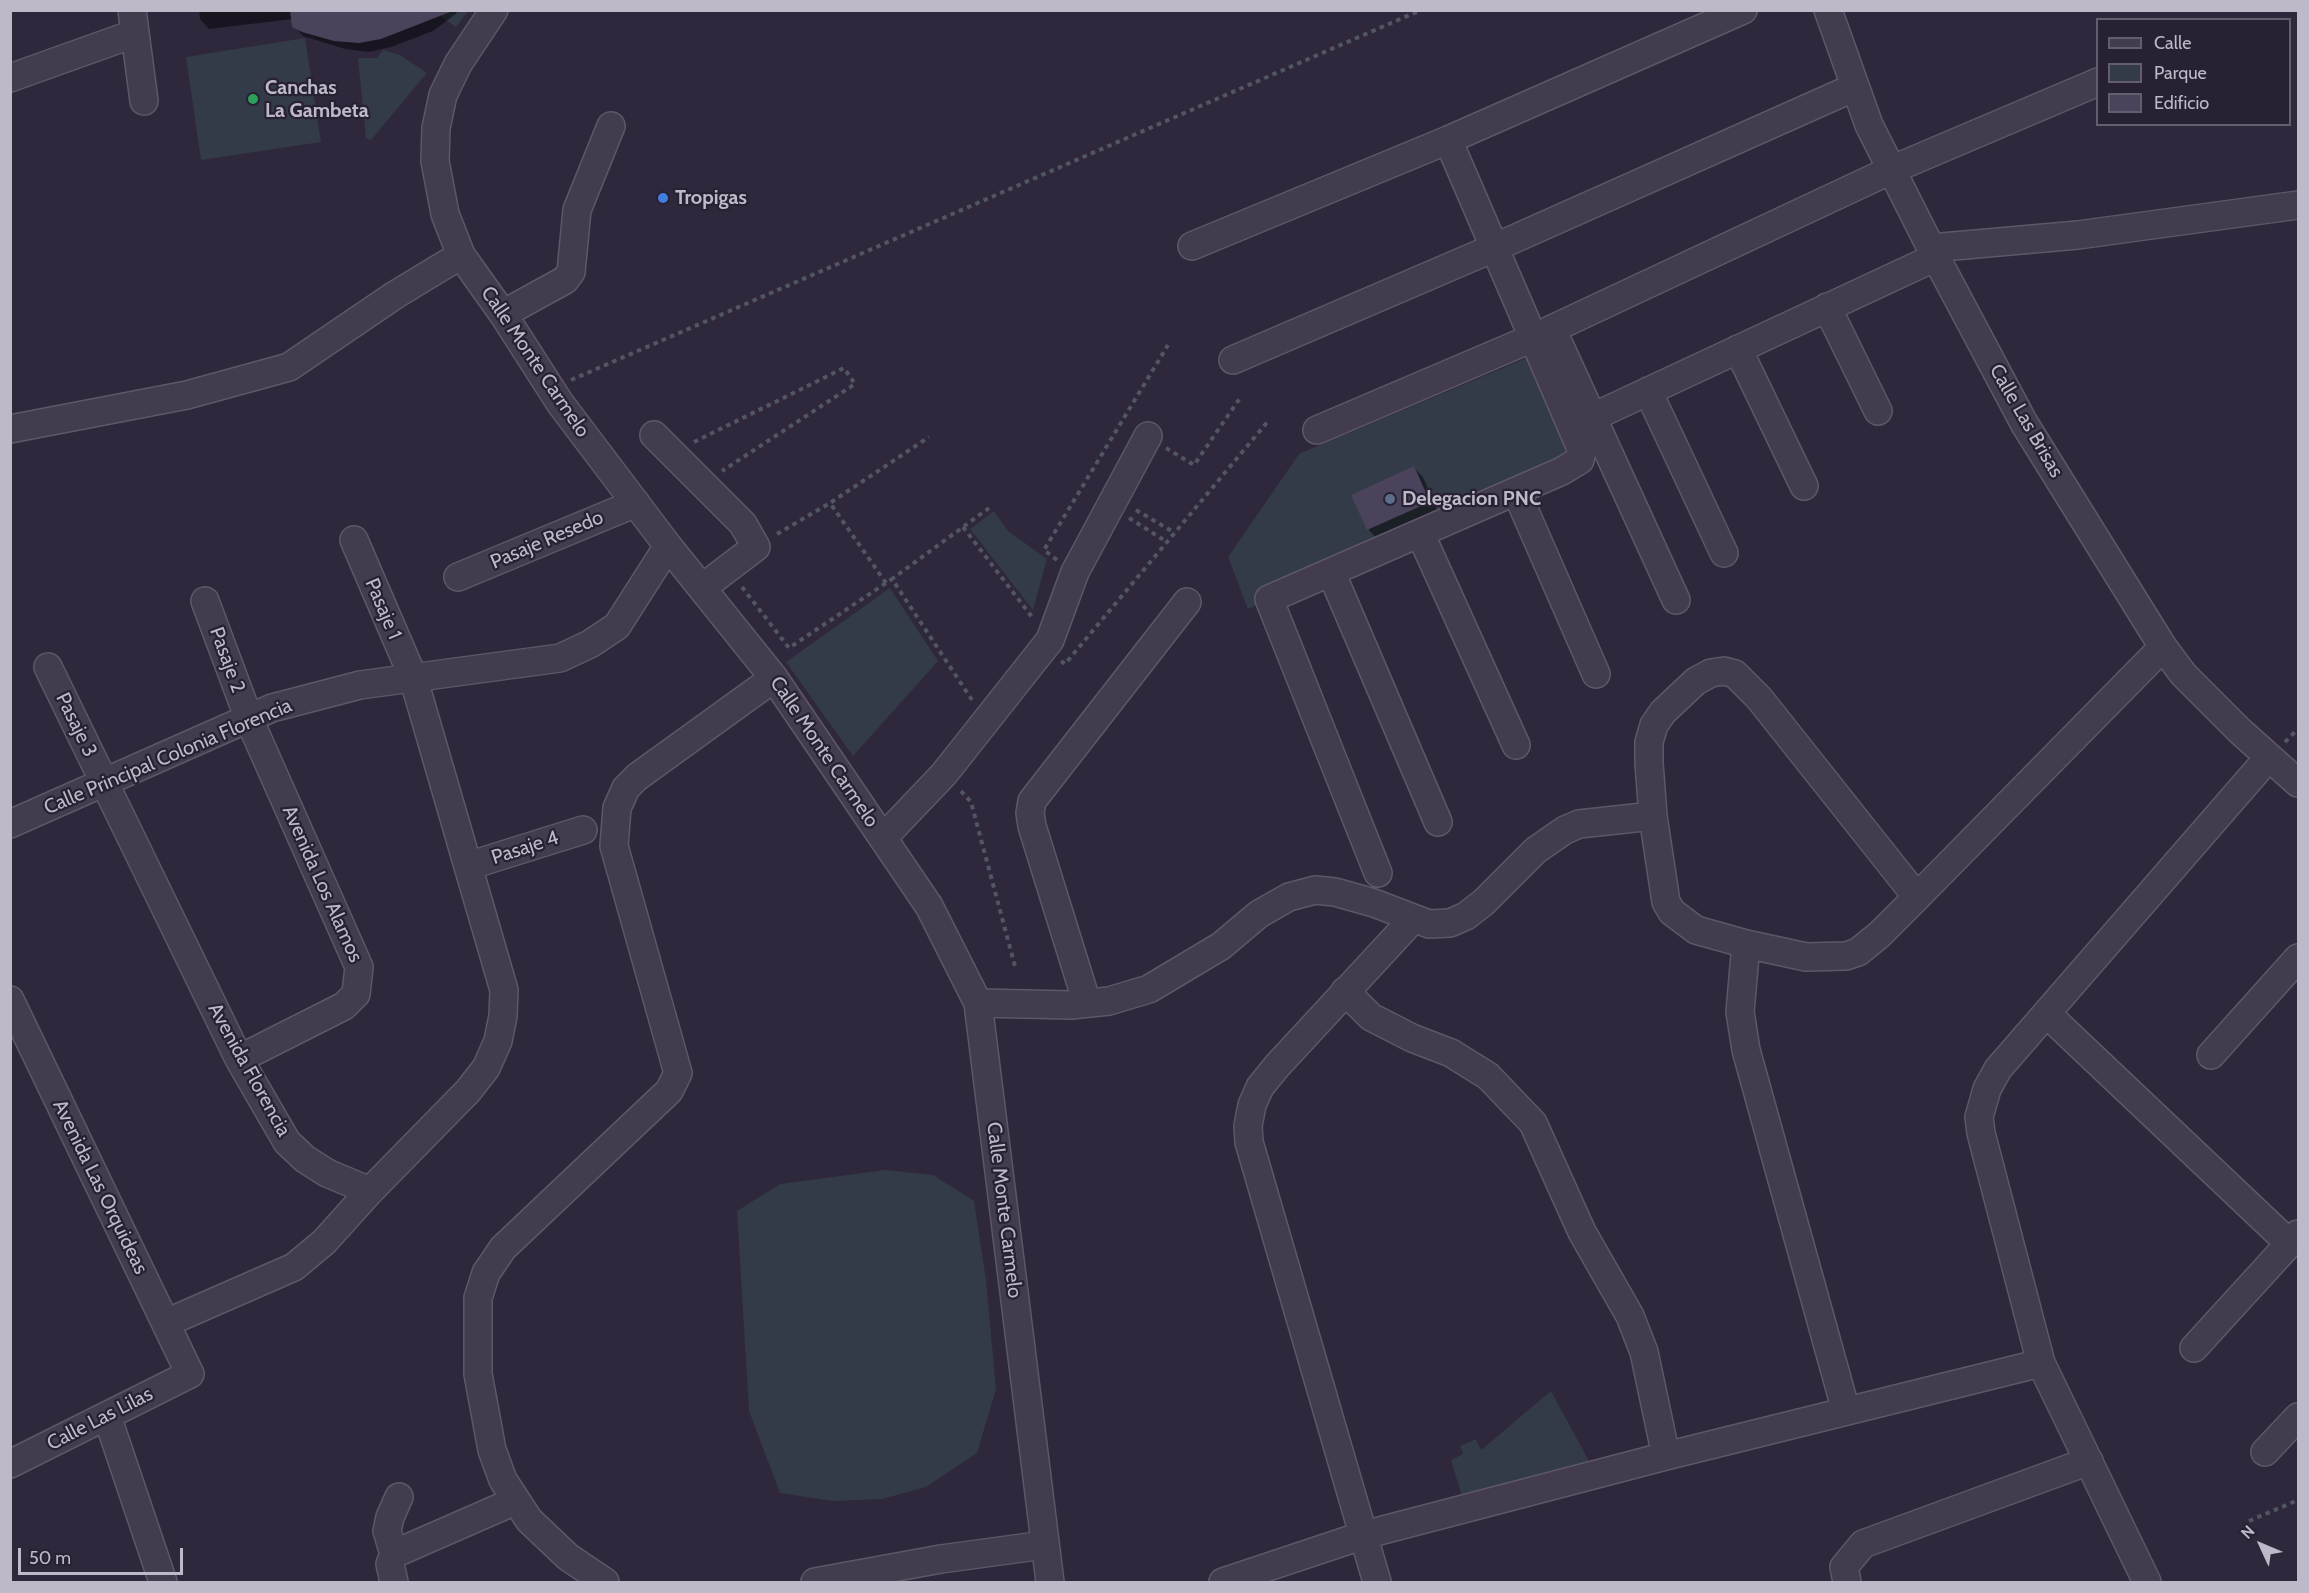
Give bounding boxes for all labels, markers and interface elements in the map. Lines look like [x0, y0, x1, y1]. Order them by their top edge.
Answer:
legend [2096, 18, 2291, 126]
text: Calle [2154, 32, 2191, 54]
text: Parque [2154, 62, 2207, 84]
place label: Canchas La Gambeta [265, 76, 369, 123]
marker: Canchas La Gambeta [246, 92, 260, 106]
text: Edificio [2154, 92, 2209, 114]
place label: Tropigas [675, 186, 747, 210]
marker: Tropigas [656, 191, 670, 205]
street label: Calle Monte Carmelo [476, 282, 594, 442]
street label: Calle Las Brisas [1984, 360, 2068, 482]
place label: Delegacion PNC [1402, 487, 1541, 511]
marker: Delegacion PNC [1383, 492, 1397, 506]
street label: Pasaje Resedo [487, 505, 607, 575]
street label: Pasaje 1 [359, 575, 407, 643]
street label: Pasaje 2 [204, 624, 250, 696]
street label: Calle Monte Carmelo [765, 672, 883, 832]
street label: Pasaje 3 [50, 689, 102, 761]
street label: Calle Principal Colonia Florencia [40, 694, 296, 820]
street label: Avenida Los Alamos [277, 802, 367, 966]
street label: Pasaje 4 [488, 826, 562, 870]
street label: Avenida Florencia [202, 999, 296, 1141]
street label: Avenida Las Orquideas [47, 1096, 153, 1278]
street label: Calle Monte Carmelo [981, 1121, 1027, 1299]
street label: Calle Las Lilas [43, 1382, 157, 1456]
north arrow [2231, 1515, 2291, 1575]
text: N [2237, 1521, 2258, 1543]
scale bar [21, 1536, 186, 1574]
text: 50 m [29, 1547, 71, 1569]

